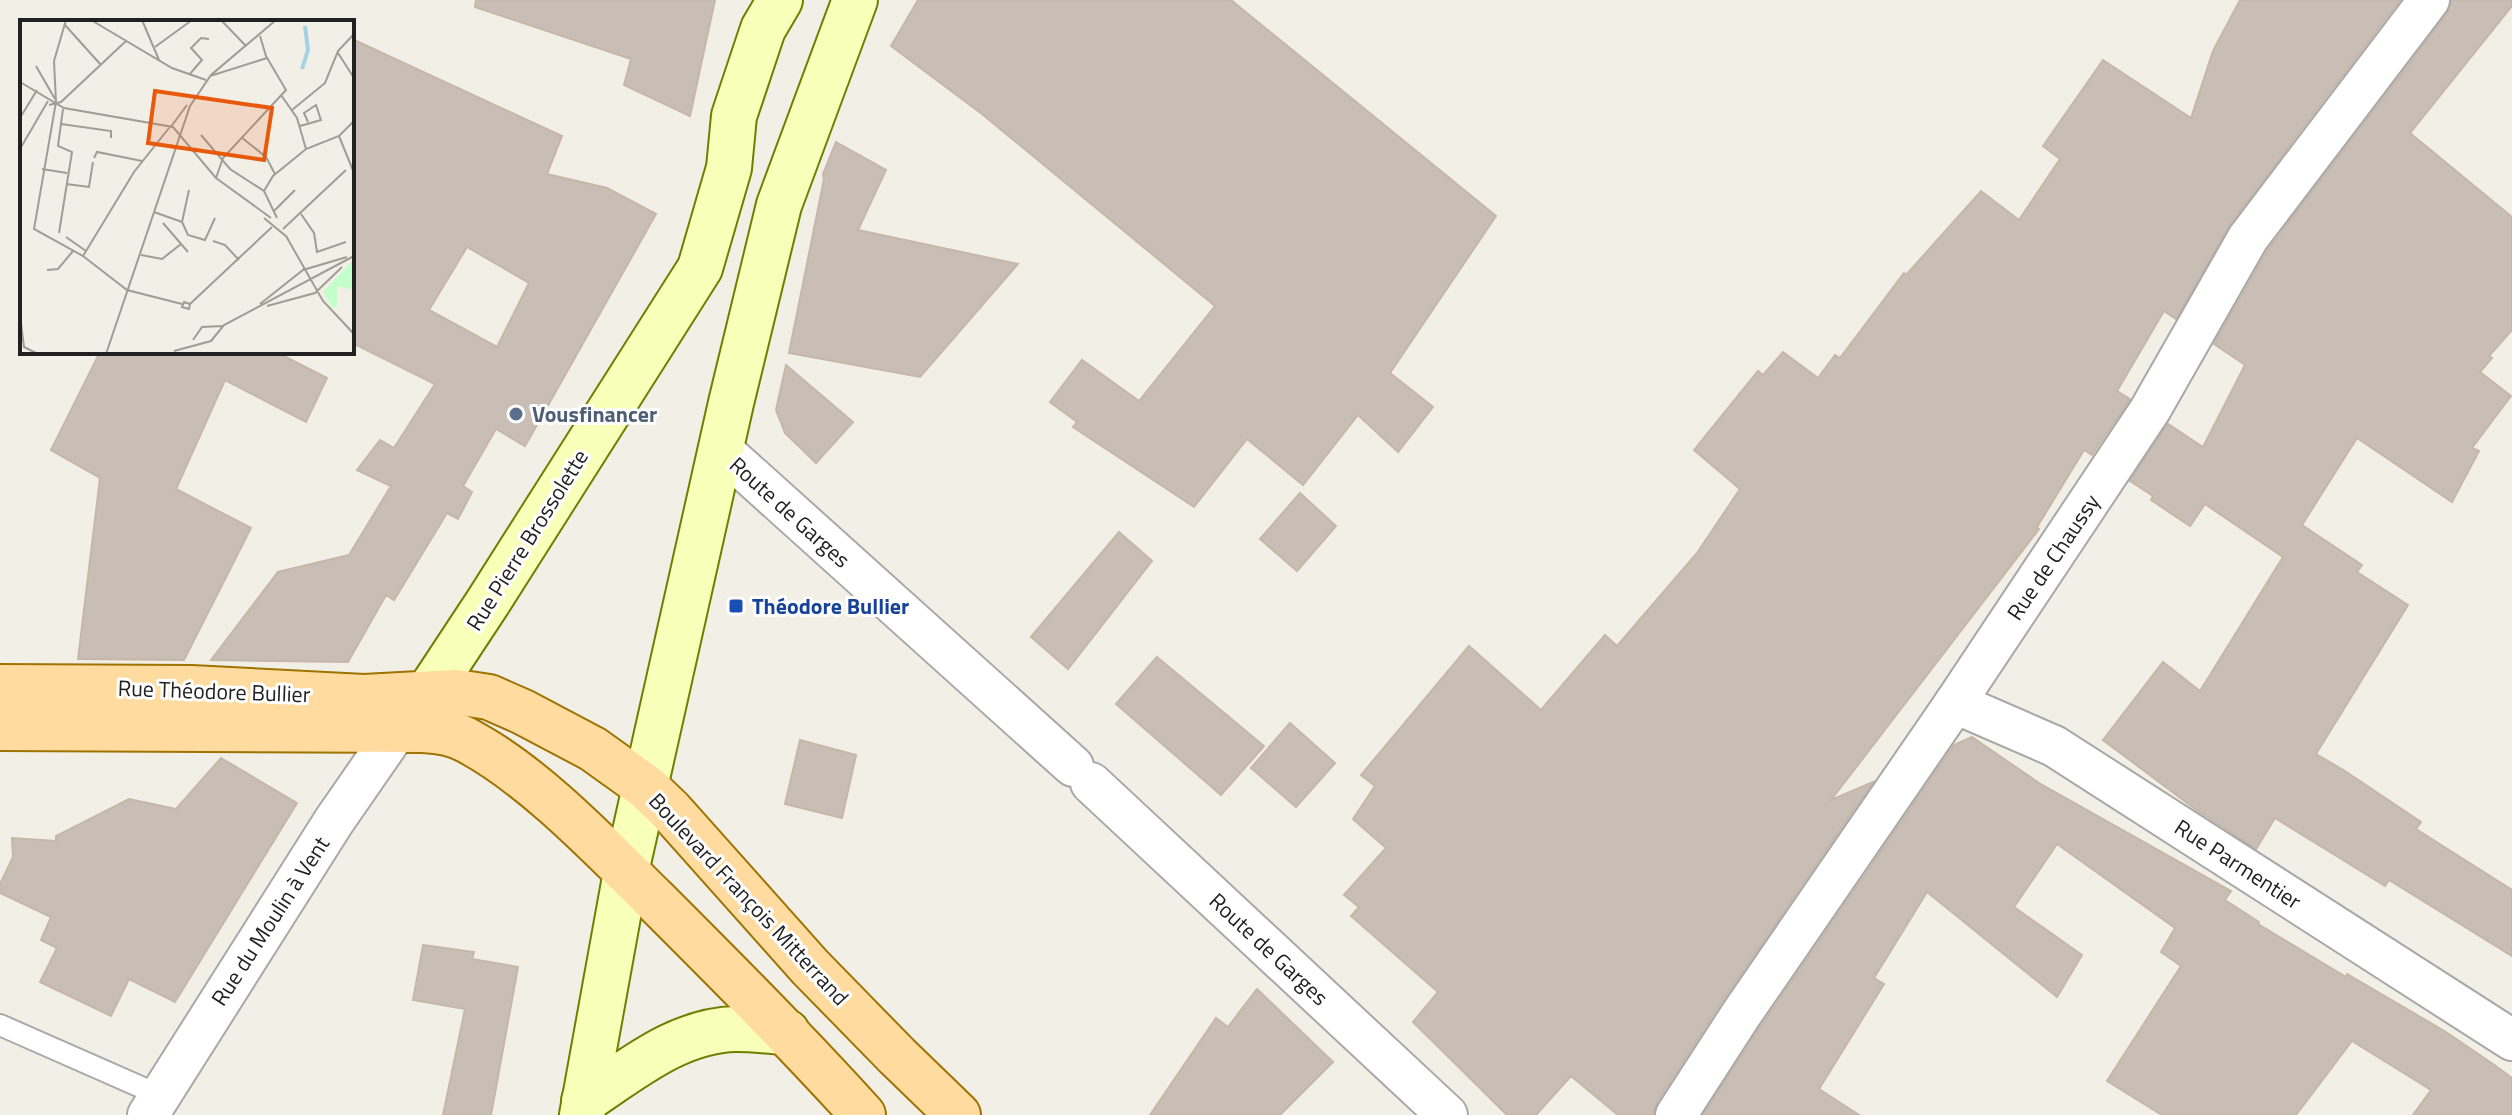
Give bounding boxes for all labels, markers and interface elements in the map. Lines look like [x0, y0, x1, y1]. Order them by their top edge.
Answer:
inset map [20, 20, 354, 354]
place label: Vousfinancer [532, 397, 657, 431]
marker: Vousfinancer [507, 405, 525, 423]
street label: Rue Pierre Brossolette [457, 443, 597, 637]
street label: Route de Garges [722, 448, 858, 576]
street label: Rue de Chaussy [1998, 487, 2108, 627]
place label: Théodore Bullier [752, 589, 909, 623]
marker: Théodore Bullier [727, 597, 745, 615]
street label: Rue Théodore Bullier [117, 671, 311, 711]
street label: Boulevard François Mitterrand [641, 785, 857, 1013]
street label: Rue Parmentier [2168, 810, 2308, 918]
street label: Rue du Moulin à Vent [202, 829, 338, 1012]
street label: Route de Garges [1202, 885, 1336, 1013]

